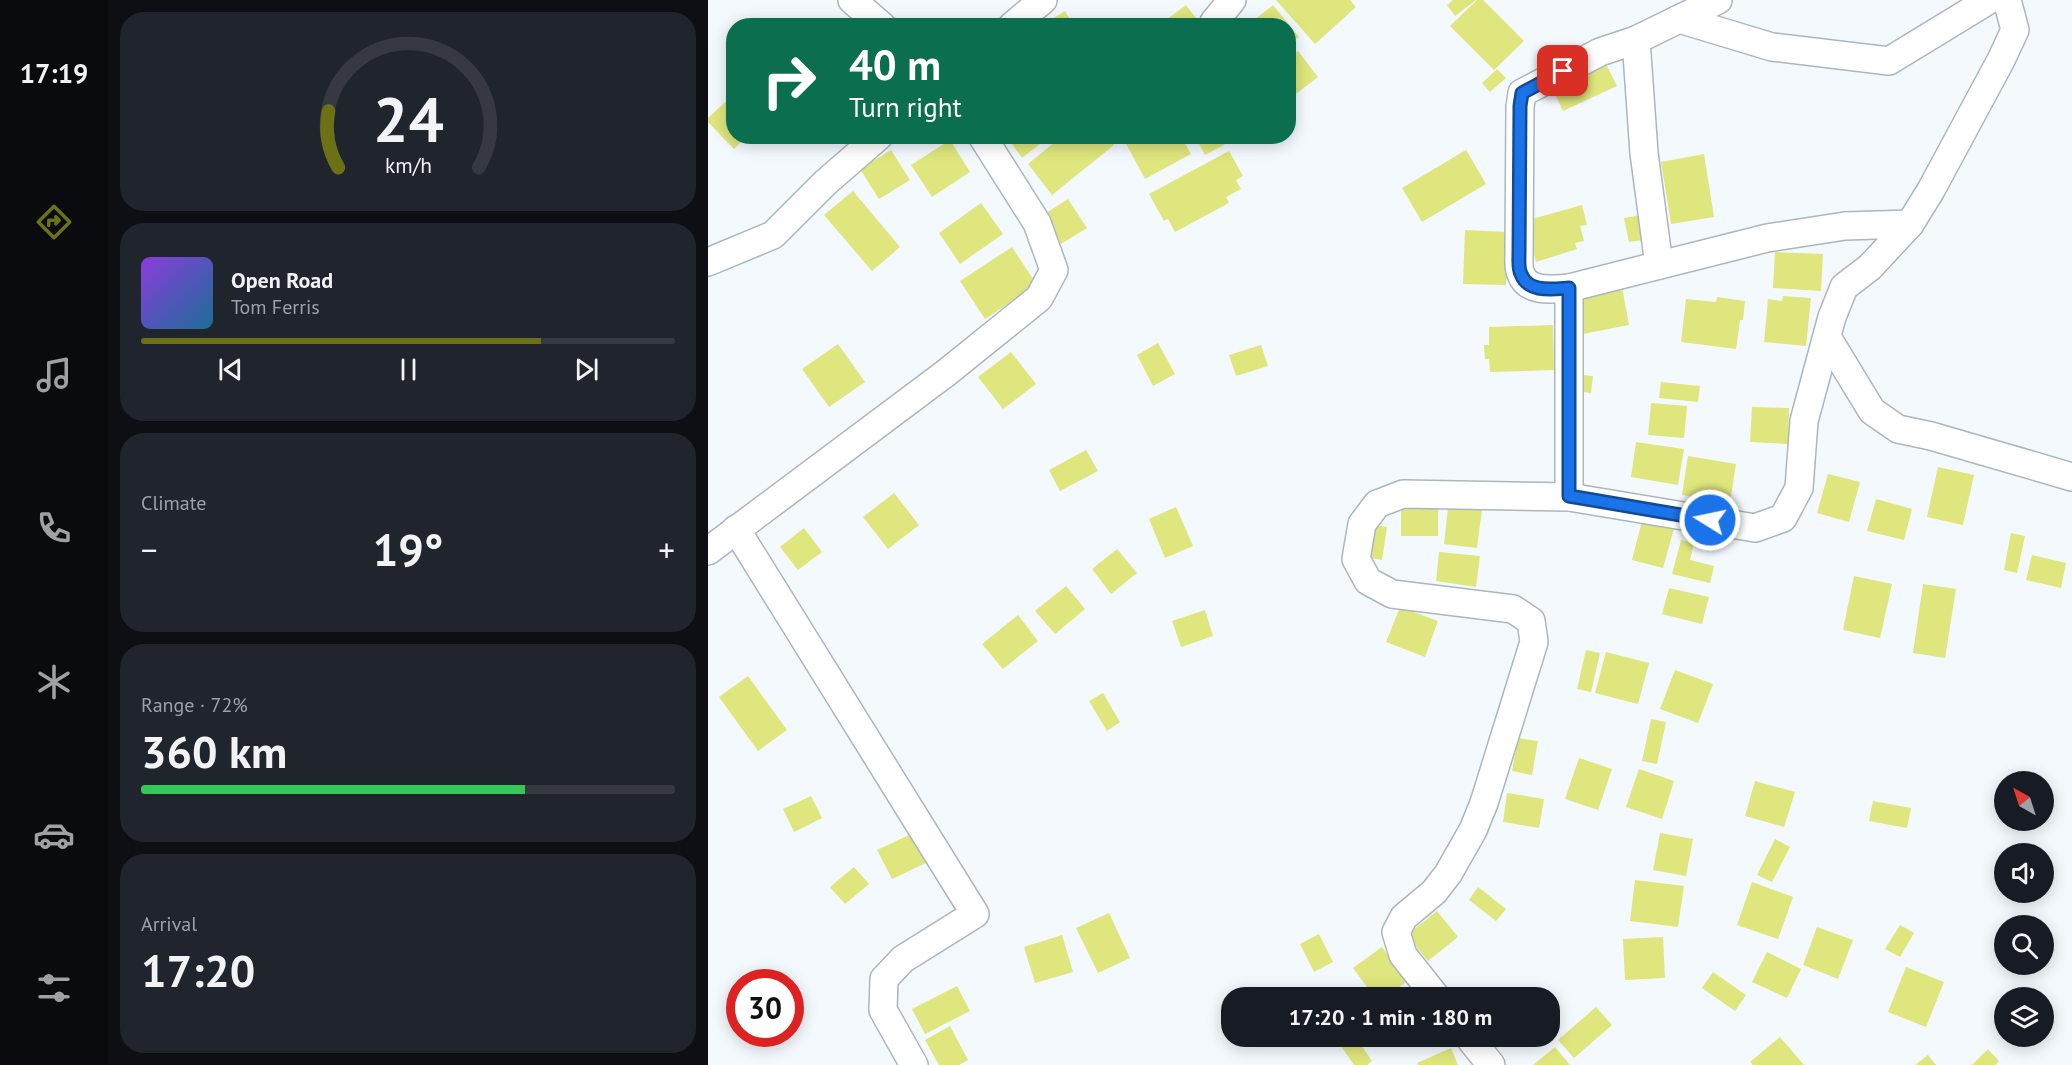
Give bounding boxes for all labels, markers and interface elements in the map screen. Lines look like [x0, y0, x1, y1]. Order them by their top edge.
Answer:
text: 40 m [849, 37, 941, 92]
icon: right [750, 42, 828, 120]
pin [1537, 45, 1588, 96]
icon: arrive [1546, 54, 1579, 87]
text: 17:19 [20, 56, 88, 90]
text: 24 [373, 78, 443, 159]
text: Turn right [849, 90, 962, 124]
text: km/h [384, 152, 431, 180]
icon: directions [33, 201, 75, 243]
text: Open Road [231, 266, 333, 294]
text: Tom Ferris [231, 294, 320, 320]
icon: previous [214, 353, 247, 386]
icon: pause [392, 353, 425, 386]
icon: next [570, 353, 603, 386]
icon: music [33, 354, 75, 396]
position arrow [1678, 488, 1742, 552]
text: Climate [141, 490, 207, 516]
icon: phone [33, 507, 75, 549]
text: 19° [373, 520, 443, 578]
text: − [141, 528, 158, 571]
text: + [658, 528, 675, 571]
icon: climate [33, 661, 75, 703]
text: Range · 72% [141, 692, 248, 718]
text: 360 km [141, 722, 287, 780]
north arrow [1994, 771, 2054, 831]
map controls [1994, 771, 2054, 1047]
icon: car [33, 814, 75, 856]
button: sound [1994, 843, 2054, 903]
text: Arrival [141, 911, 197, 937]
button: search [1994, 915, 2054, 975]
text: 17:20 [141, 941, 255, 999]
icon: filters [33, 967, 75, 1009]
speed limit sign: 30 [726, 969, 804, 1047]
button: layers [1994, 987, 2054, 1047]
text: 17:20 · 1 min · 180 m [1289, 1003, 1492, 1031]

